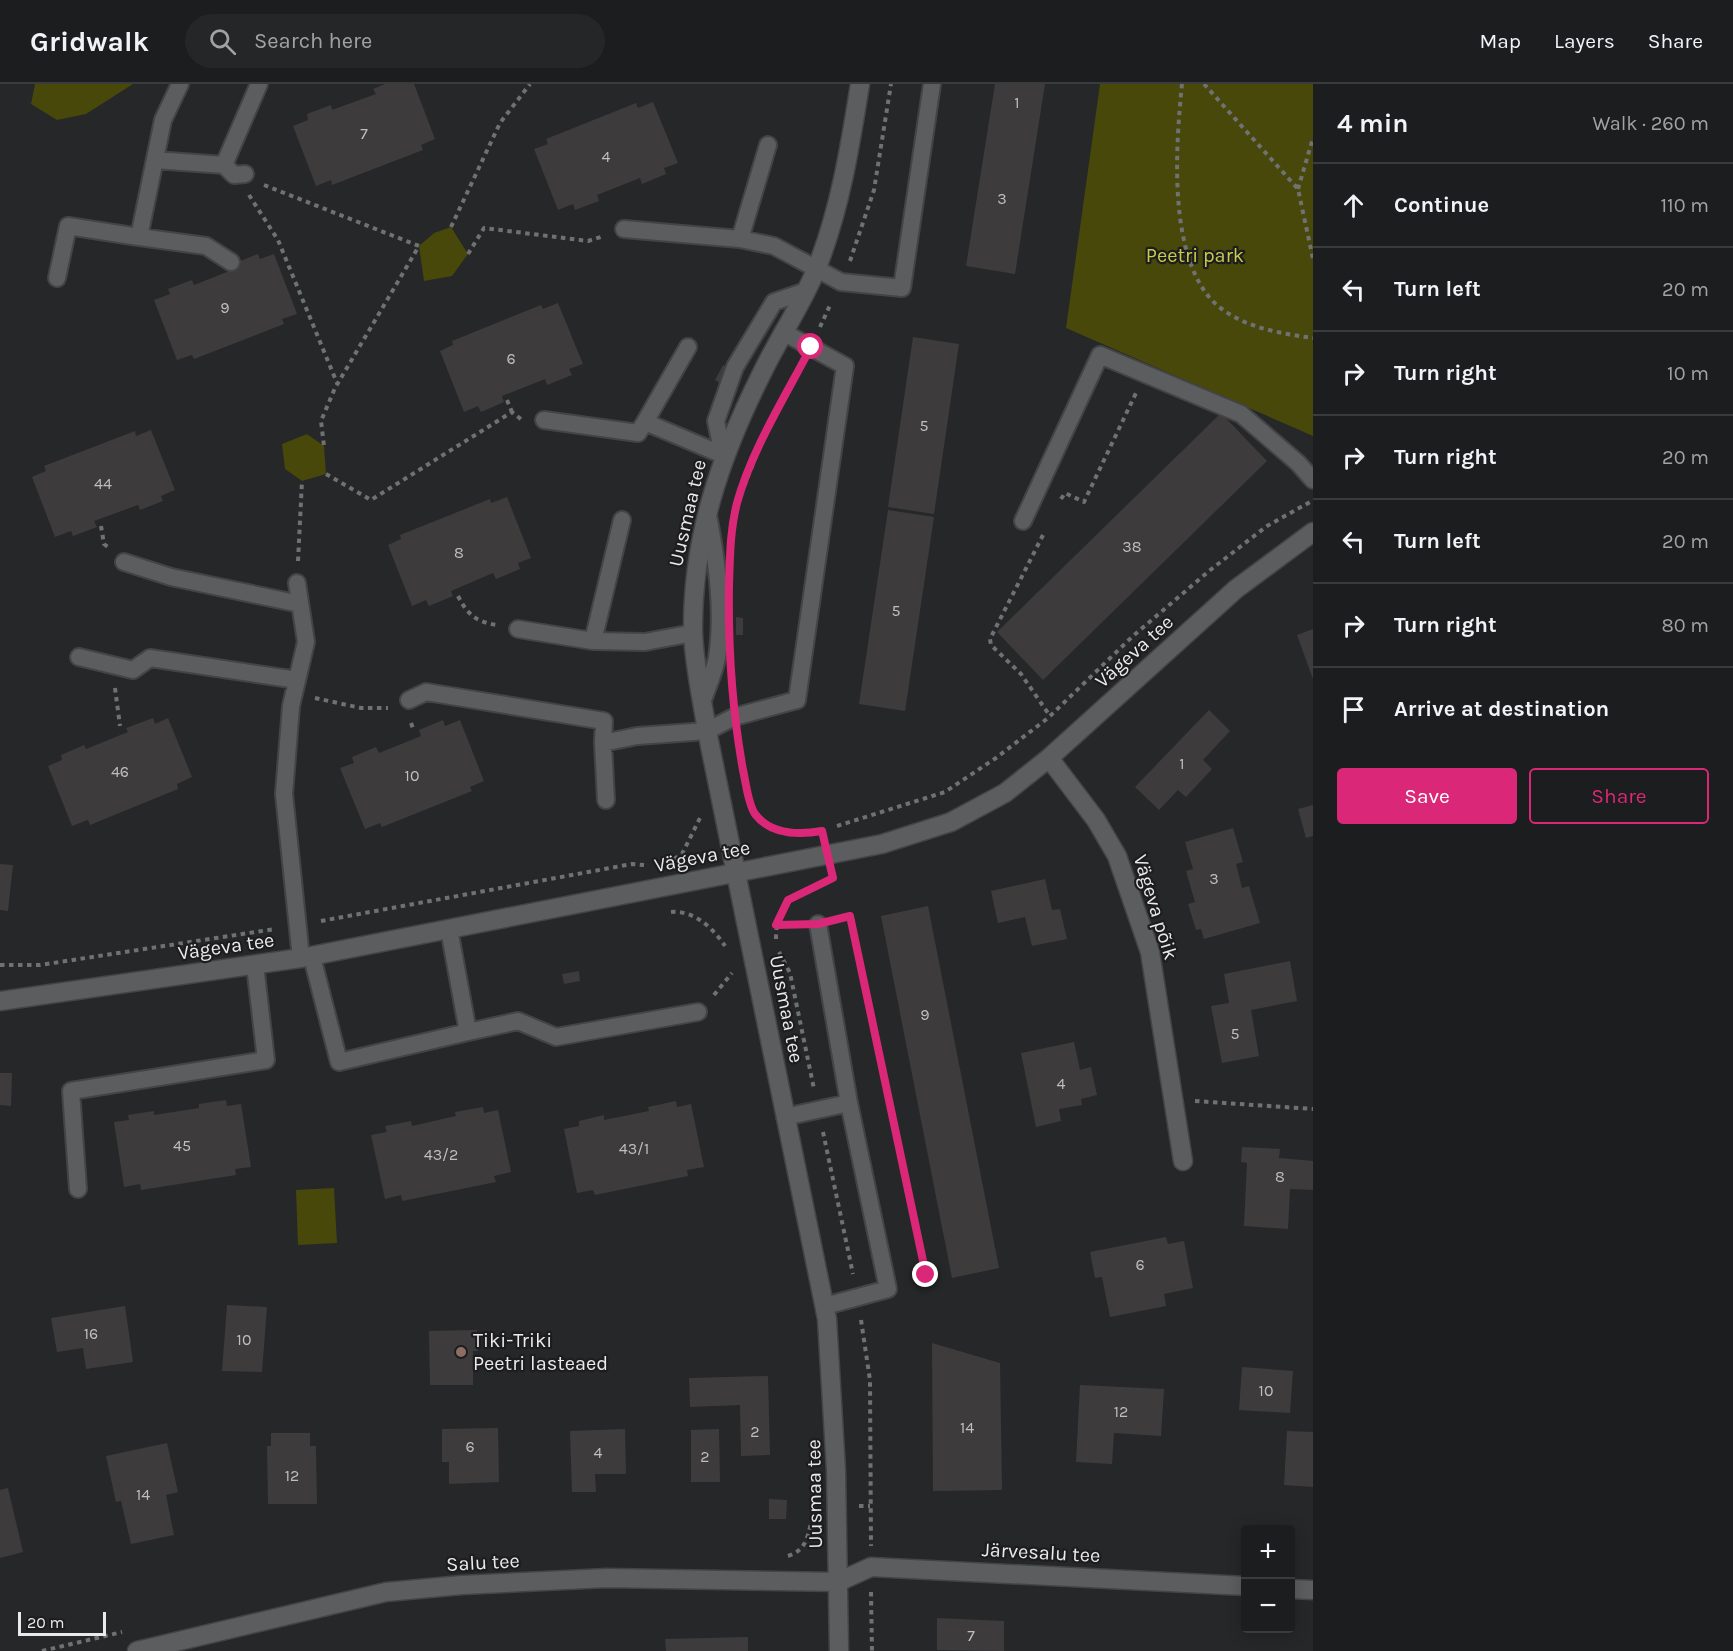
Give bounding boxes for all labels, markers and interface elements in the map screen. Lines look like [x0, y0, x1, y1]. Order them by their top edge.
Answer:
search box [185, 14, 605, 68]
text: Gridwalk [30, 25, 149, 58]
icon: search [206, 25, 239, 58]
text: Search here [254, 28, 372, 54]
text: Map [1479, 29, 1521, 53]
text: Layers [1554, 29, 1615, 53]
text: Share [1648, 29, 1703, 53]
house number: 1 [1014, 93, 1020, 112]
text: 4 min [1337, 108, 1408, 139]
text: Walk · 260 m [1592, 112, 1709, 135]
house number: 7 [360, 124, 368, 143]
house number: 4 [602, 147, 611, 166]
house number: 3 [997, 189, 1007, 208]
icon: ahead [1337, 189, 1370, 222]
text: Continue [1394, 192, 1489, 218]
text: 110 m [1660, 194, 1709, 217]
park label: Peetri park [1146, 244, 1244, 267]
icon: left [1337, 273, 1370, 306]
text: Turn left [1394, 276, 1481, 302]
text: 20 m [1662, 278, 1709, 301]
house number: 9 [220, 298, 230, 317]
route start [797, 333, 823, 359]
house number: 6 [506, 349, 516, 368]
icon: right [1337, 357, 1370, 390]
text: Turn right [1394, 360, 1497, 386]
text: 10 m [1667, 362, 1709, 385]
house number: 5 [919, 416, 929, 435]
icon: right [1337, 441, 1370, 474]
text: Turn right [1394, 444, 1497, 470]
text: 20 m [1662, 446, 1709, 469]
street label: Uusmaa tee [664, 457, 711, 569]
house number: 44 [94, 474, 112, 493]
icon: left [1337, 525, 1370, 558]
text: Turn left [1394, 528, 1481, 554]
text: 20 m [1662, 530, 1709, 553]
house number: 38 [1122, 537, 1142, 556]
house number: 8 [454, 543, 464, 562]
house number: 5 [891, 601, 901, 620]
icon: right [1337, 609, 1370, 642]
street label: Vägeva tee [1091, 610, 1178, 692]
text: Turn right [1394, 612, 1497, 638]
text: 80 m [1661, 614, 1709, 637]
icon: arrive [1337, 693, 1370, 726]
text: Arrive at destination [1394, 696, 1609, 722]
house number: 1 [1179, 754, 1185, 773]
house number: 46 [111, 762, 129, 781]
house number: 10 [405, 766, 419, 785]
button: Save [1337, 768, 1517, 824]
button: Share [1529, 768, 1709, 824]
street label: Vägeva tee [652, 836, 752, 877]
street label: Vägeva põik [1129, 852, 1182, 963]
house number: 3 [1209, 869, 1219, 888]
street label: Vägeva tee [176, 928, 276, 965]
street label: Uusmaa tee [765, 953, 808, 1065]
house number: 9 [920, 1005, 930, 1024]
house number: 5 [1230, 1024, 1240, 1043]
house number: 4 [1057, 1074, 1066, 1093]
house number: 45 [173, 1136, 191, 1155]
house number: 43/1 [619, 1139, 649, 1158]
house number: 43/2 [424, 1145, 458, 1164]
house number: 8 [1275, 1167, 1285, 1186]
house number: 6 [1135, 1255, 1145, 1274]
route end [912, 1261, 938, 1287]
house number: 16 [84, 1324, 98, 1343]
place label: Tiki-Triki Peetri lasteaed [473, 1329, 608, 1375]
house number: 10 [237, 1330, 251, 1349]
marker: Tiki-Triki Peetri lasteaed [454, 1345, 468, 1359]
house number: 10 [1259, 1381, 1273, 1400]
house number: 12 [1114, 1402, 1128, 1421]
house number: 14 [960, 1418, 974, 1437]
house number: 2 [750, 1422, 760, 1441]
house number: 6 [465, 1437, 475, 1456]
street label: Uusmaa tee [802, 1439, 827, 1549]
house number: 4 [594, 1443, 603, 1462]
house number: 2 [700, 1447, 710, 1466]
house number: 12 [285, 1466, 299, 1485]
house number: 14 [136, 1485, 150, 1504]
map controls [1241, 1525, 1295, 1633]
button: + [1241, 1525, 1295, 1579]
street label: Järvesalu tee [981, 1538, 1101, 1567]
street label: Salu tee [446, 1549, 520, 1576]
button: − [1241, 1579, 1295, 1633]
scale bar [18, 1609, 106, 1636]
text: 20 m [27, 1613, 65, 1632]
house number: 7 [967, 1626, 975, 1645]

